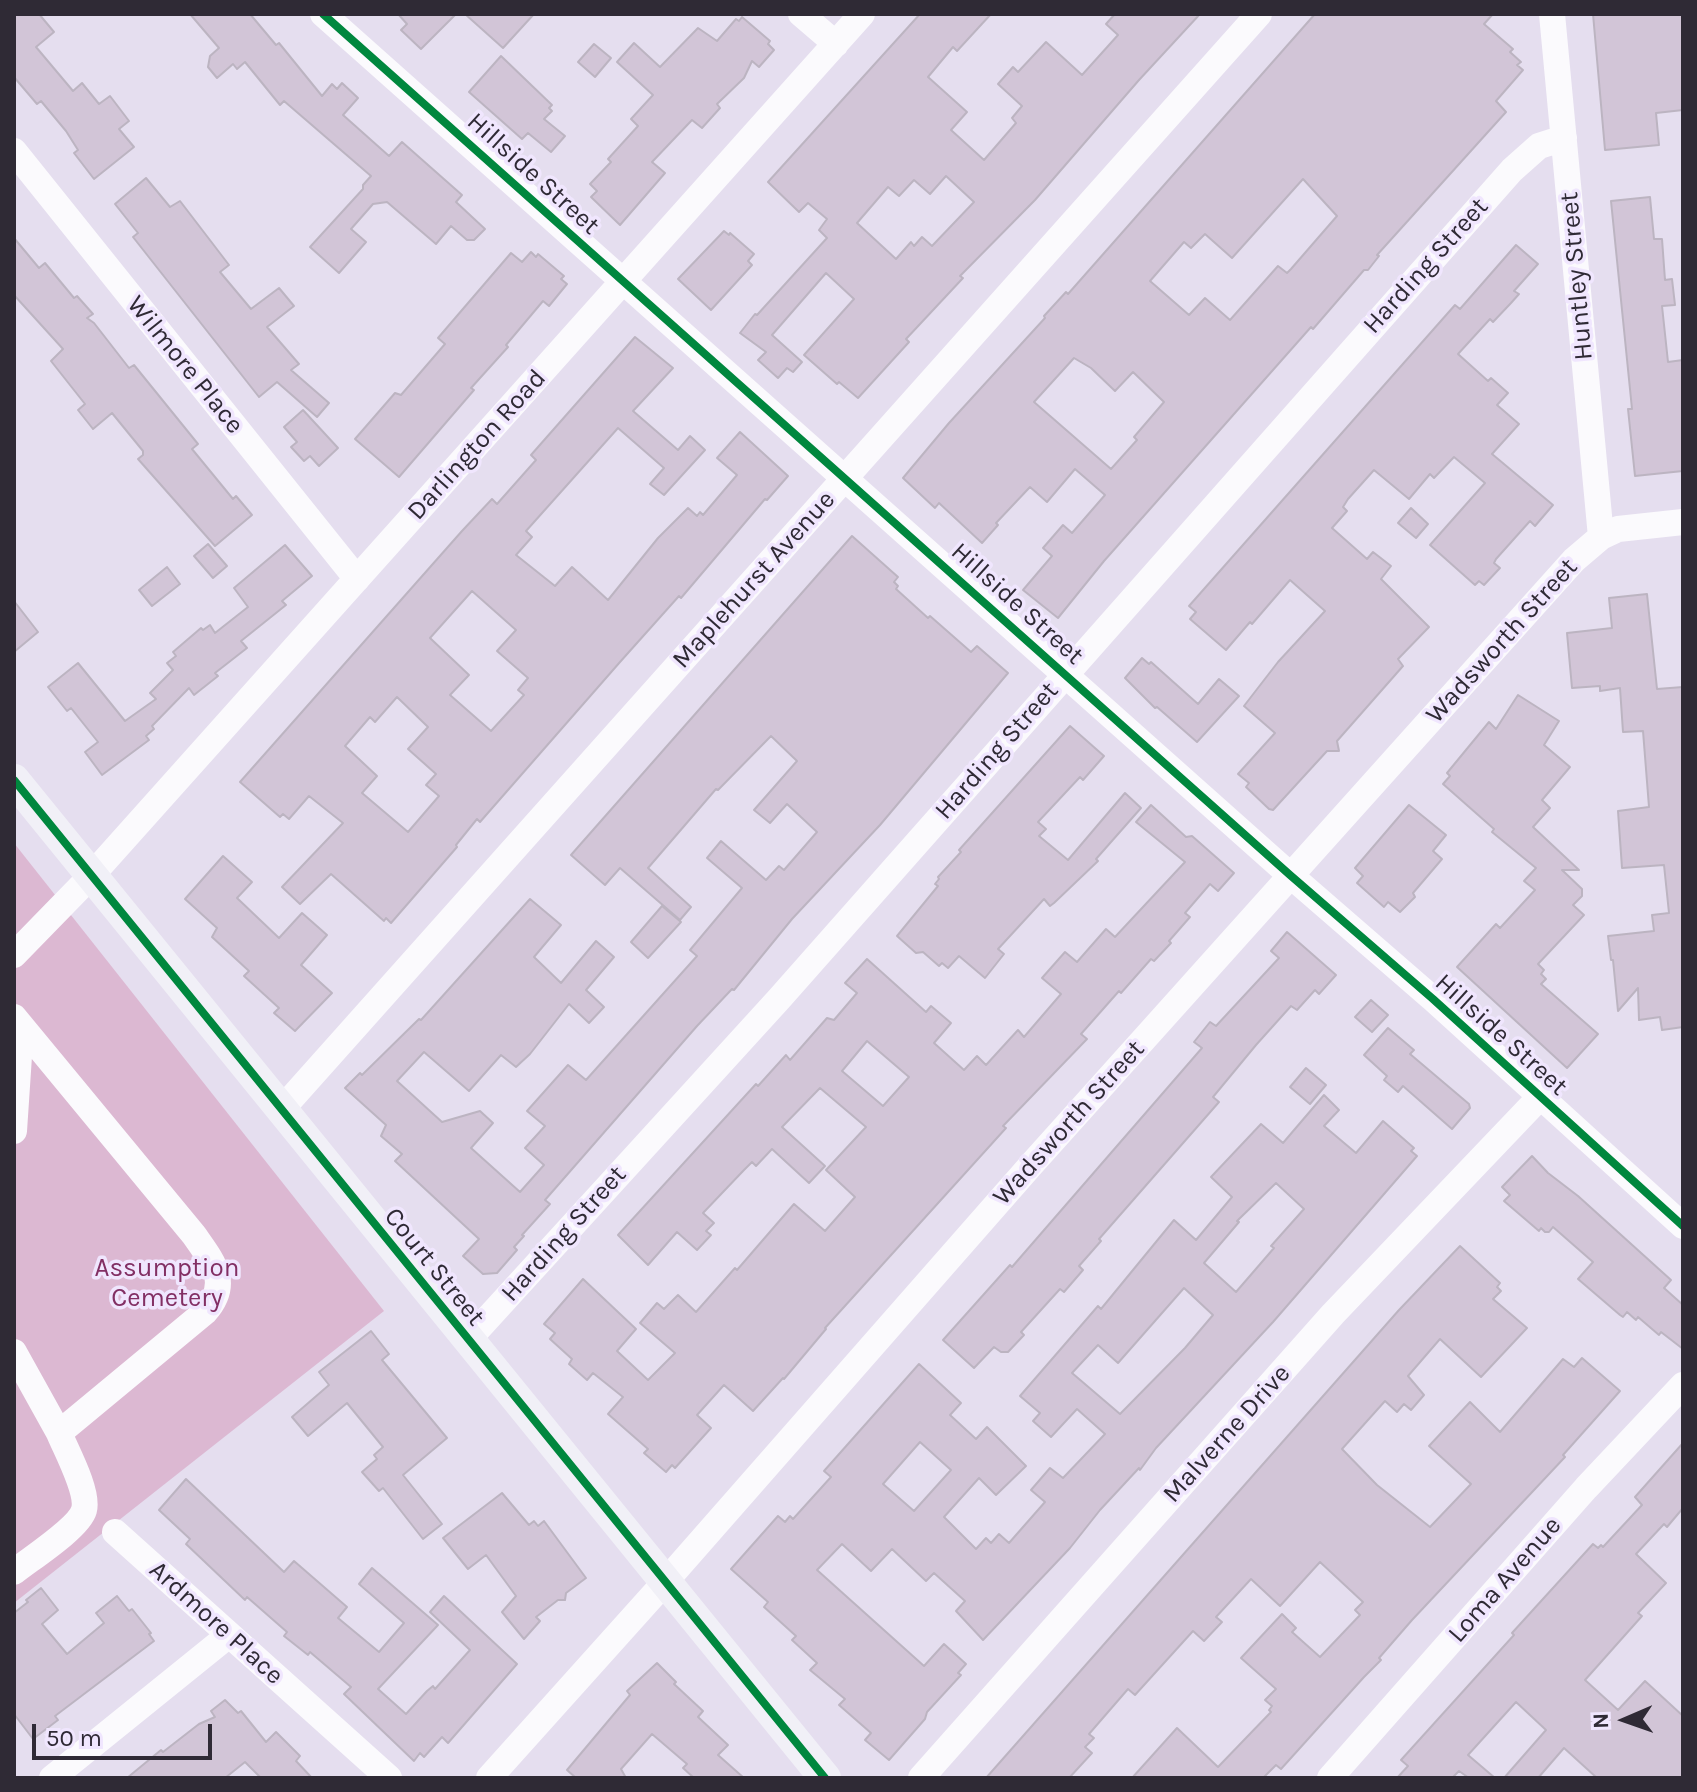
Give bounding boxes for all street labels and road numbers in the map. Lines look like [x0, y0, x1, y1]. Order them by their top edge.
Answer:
street label: Hillside Street [460, 106, 606, 242]
street label: Huntley Street [1554, 191, 1600, 361]
street label: Harding Street [1357, 192, 1495, 340]
street label: Wilmore Place [120, 290, 250, 440]
street label: Darlington Road [401, 363, 553, 527]
street label: Maplehurst Avenue [666, 485, 842, 675]
street label: Hillside Street [944, 536, 1090, 672]
street label: Wadsworth Street [1420, 552, 1584, 730]
street label: Harding Street [929, 676, 1065, 826]
street label: Hillside Street [1428, 967, 1574, 1103]
street label: Wadsworth Street [987, 1034, 1151, 1212]
street label: Harding Street [495, 1160, 633, 1308]
street label: Court Street [377, 1202, 491, 1332]
street label: Malverne Drive [1157, 1358, 1297, 1510]
street label: Loma Avenue [1442, 1511, 1568, 1649]
street label: Ardmore Place [142, 1555, 290, 1691]

